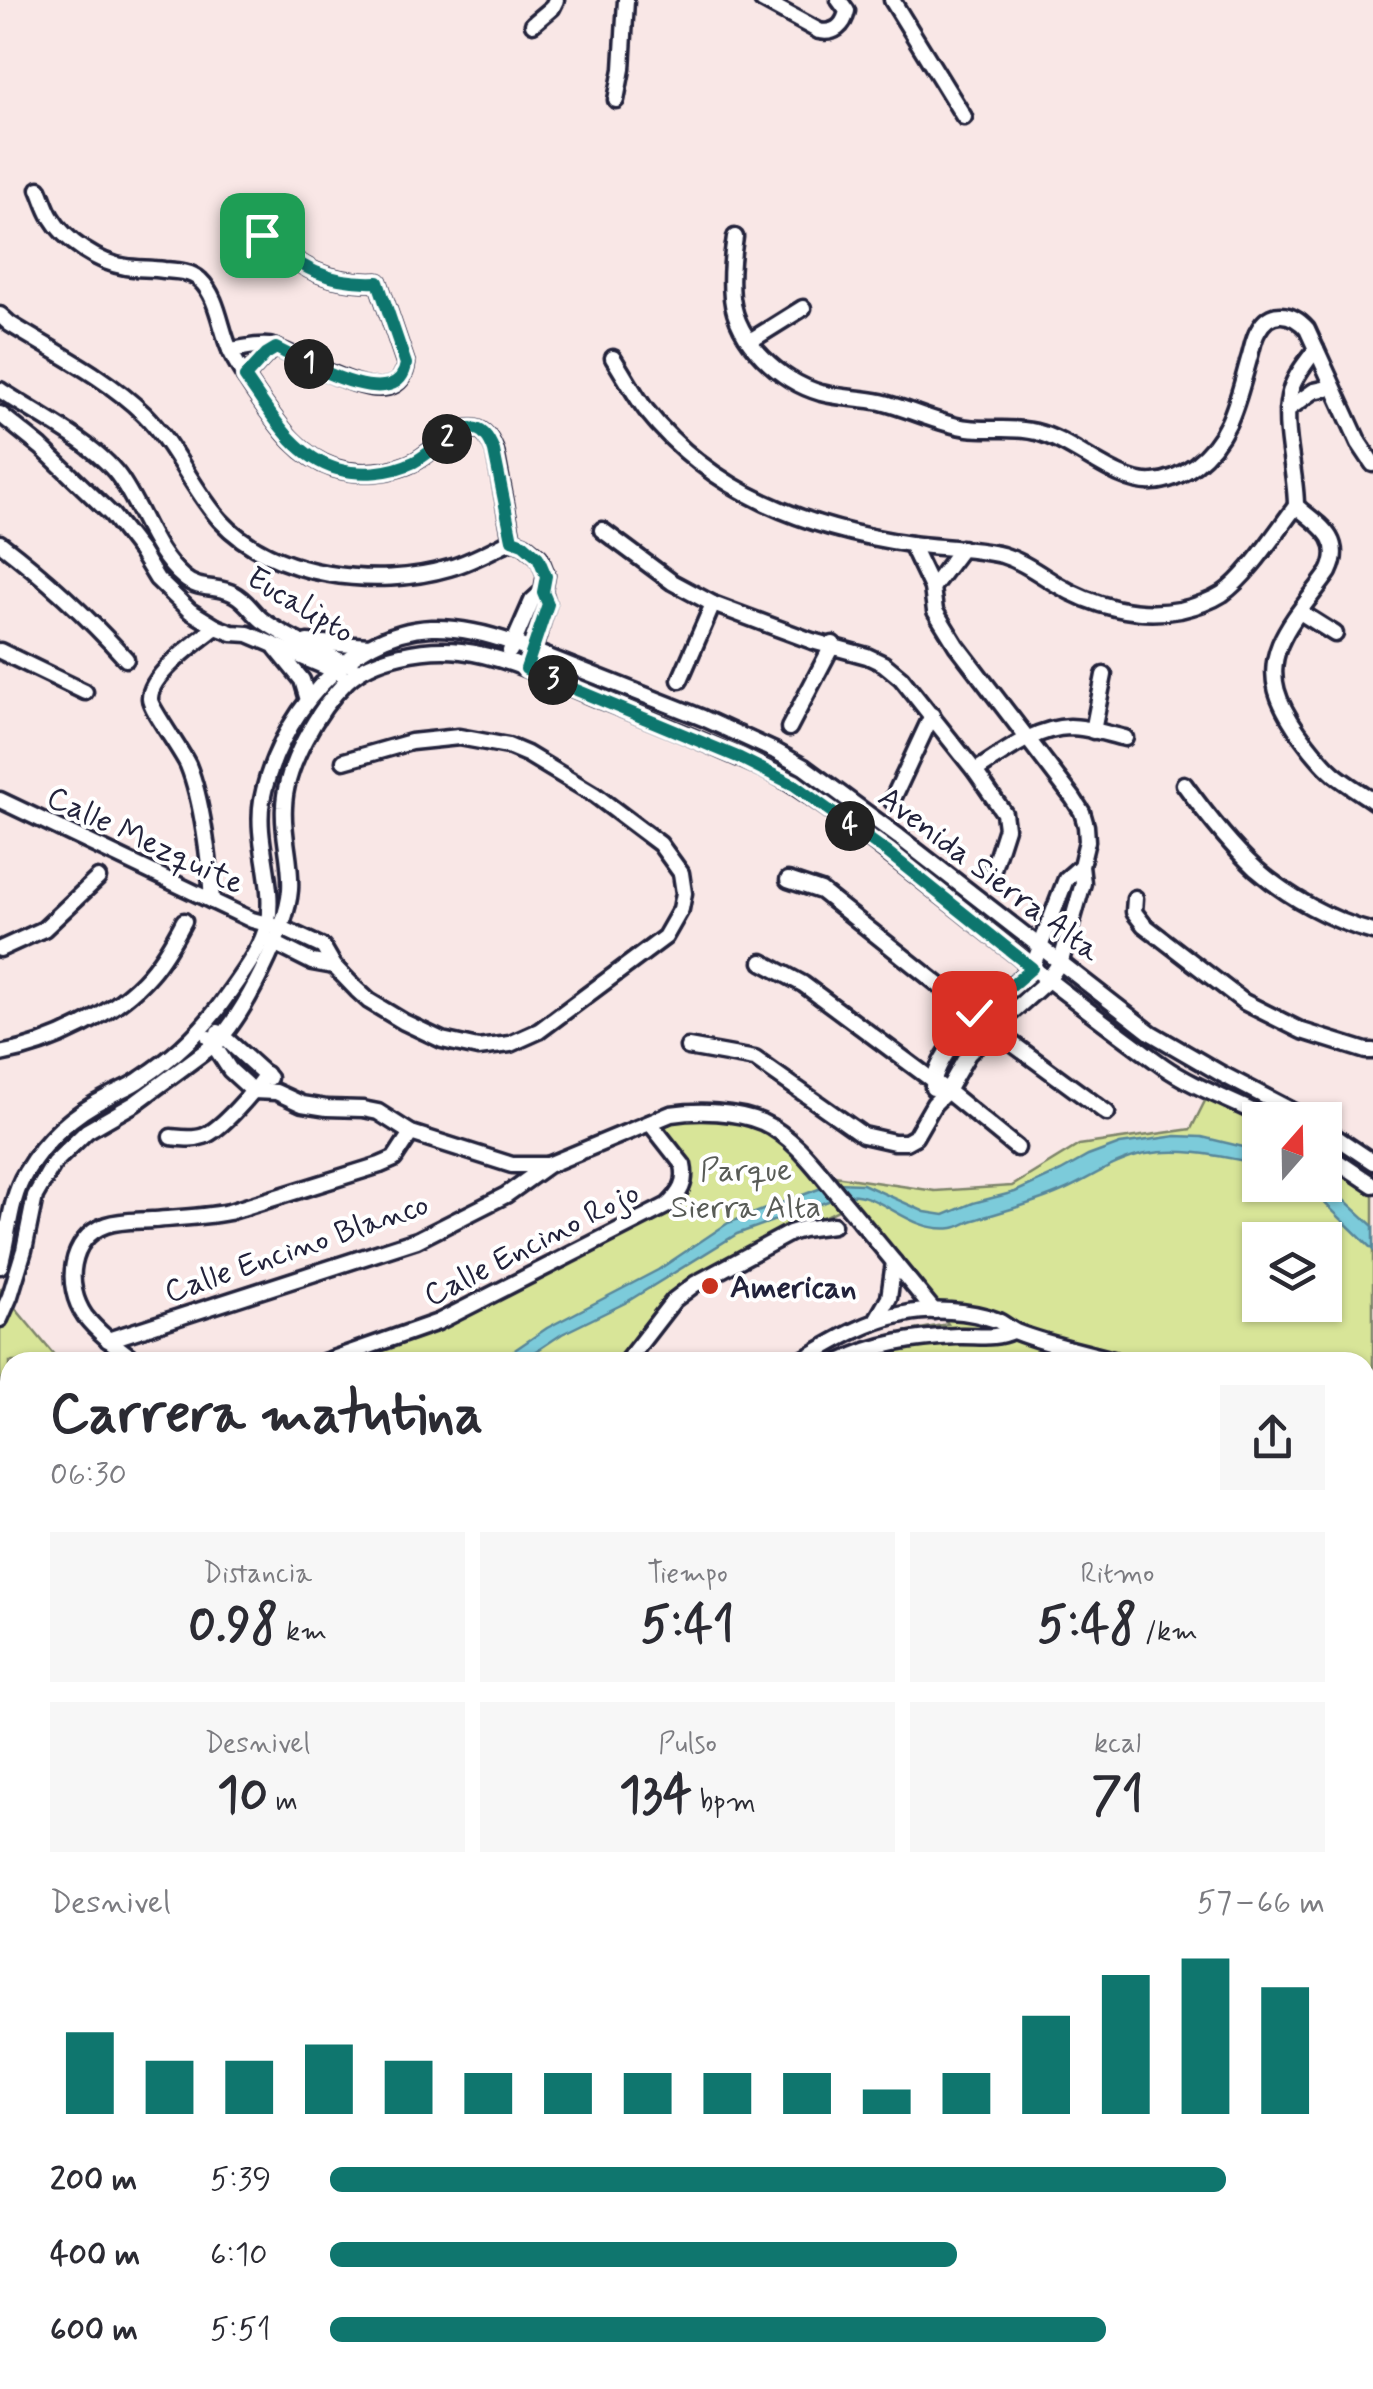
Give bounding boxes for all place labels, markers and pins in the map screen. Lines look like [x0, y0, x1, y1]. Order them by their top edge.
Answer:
pin [220, 193, 305, 278]
pin: 1 [284, 339, 334, 389]
pin: 2 [422, 414, 472, 464]
pin: 3 [528, 655, 578, 705]
pin: 4 [825, 801, 875, 851]
pin [932, 971, 1017, 1056]
place label: American [730, 1267, 857, 1309]
marker: American [699, 1275, 721, 1297]

